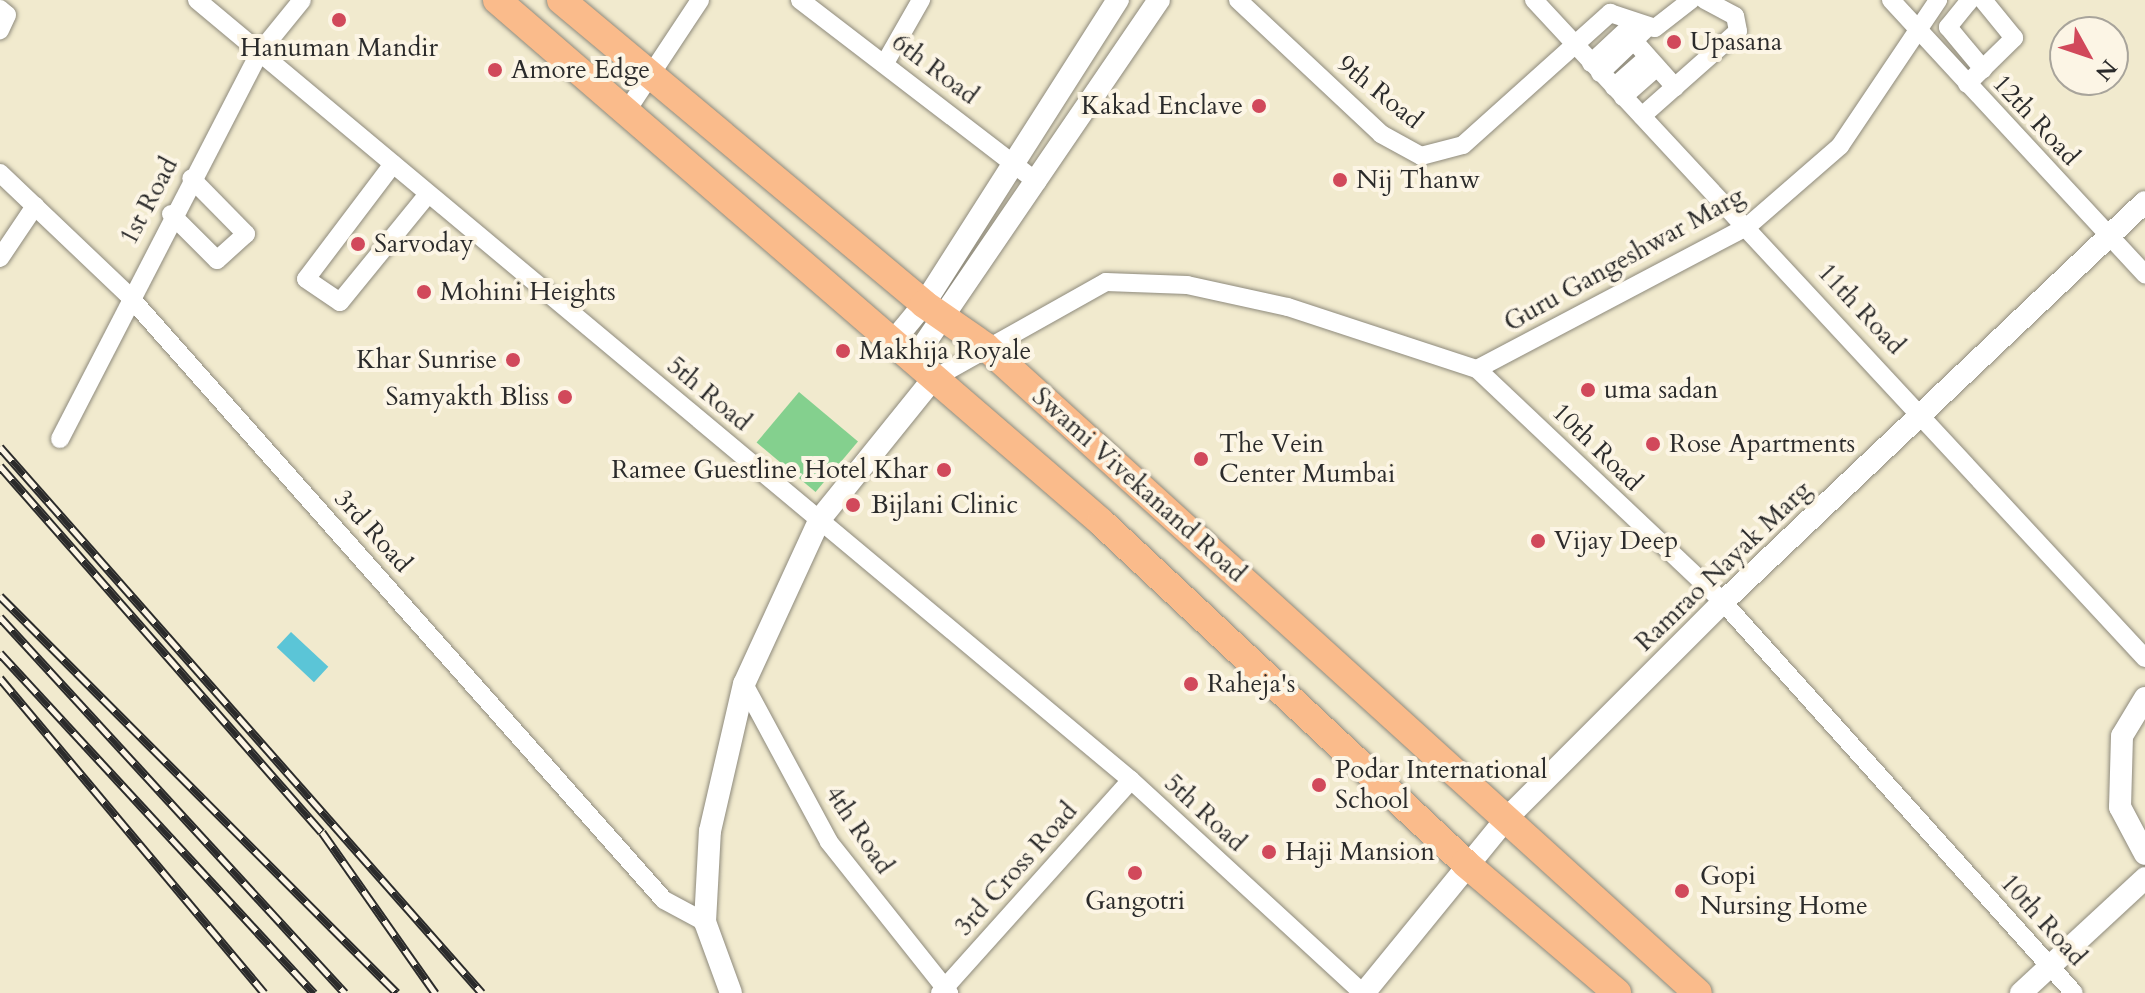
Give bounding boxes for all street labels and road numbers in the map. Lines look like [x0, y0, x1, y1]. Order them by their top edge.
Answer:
street label: 6th Road [886, 26, 984, 112]
street label: 9th Road [1331, 48, 1429, 136]
street label: 12th Road [1986, 68, 2086, 172]
street label: 1st Road [113, 152, 185, 250]
street label: Guru Gangeshwar Marg [1498, 180, 1750, 338]
street label: 11th Road [1811, 257, 1911, 361]
street label: 5th Road [661, 350, 757, 438]
street label: Swami Vivekanand Road [1026, 381, 1252, 589]
street label: 10th Road [1545, 396, 1649, 498]
street label: Ramrao Nayak Marg [1629, 474, 1817, 658]
street label: 3rd Road [328, 483, 418, 579]
street label: 5th Road [1158, 768, 1252, 858]
street label: 4th Road [818, 780, 900, 880]
street label: 3rd Cross Road [948, 796, 1084, 942]
street label: 10th Road [1994, 867, 2092, 973]

